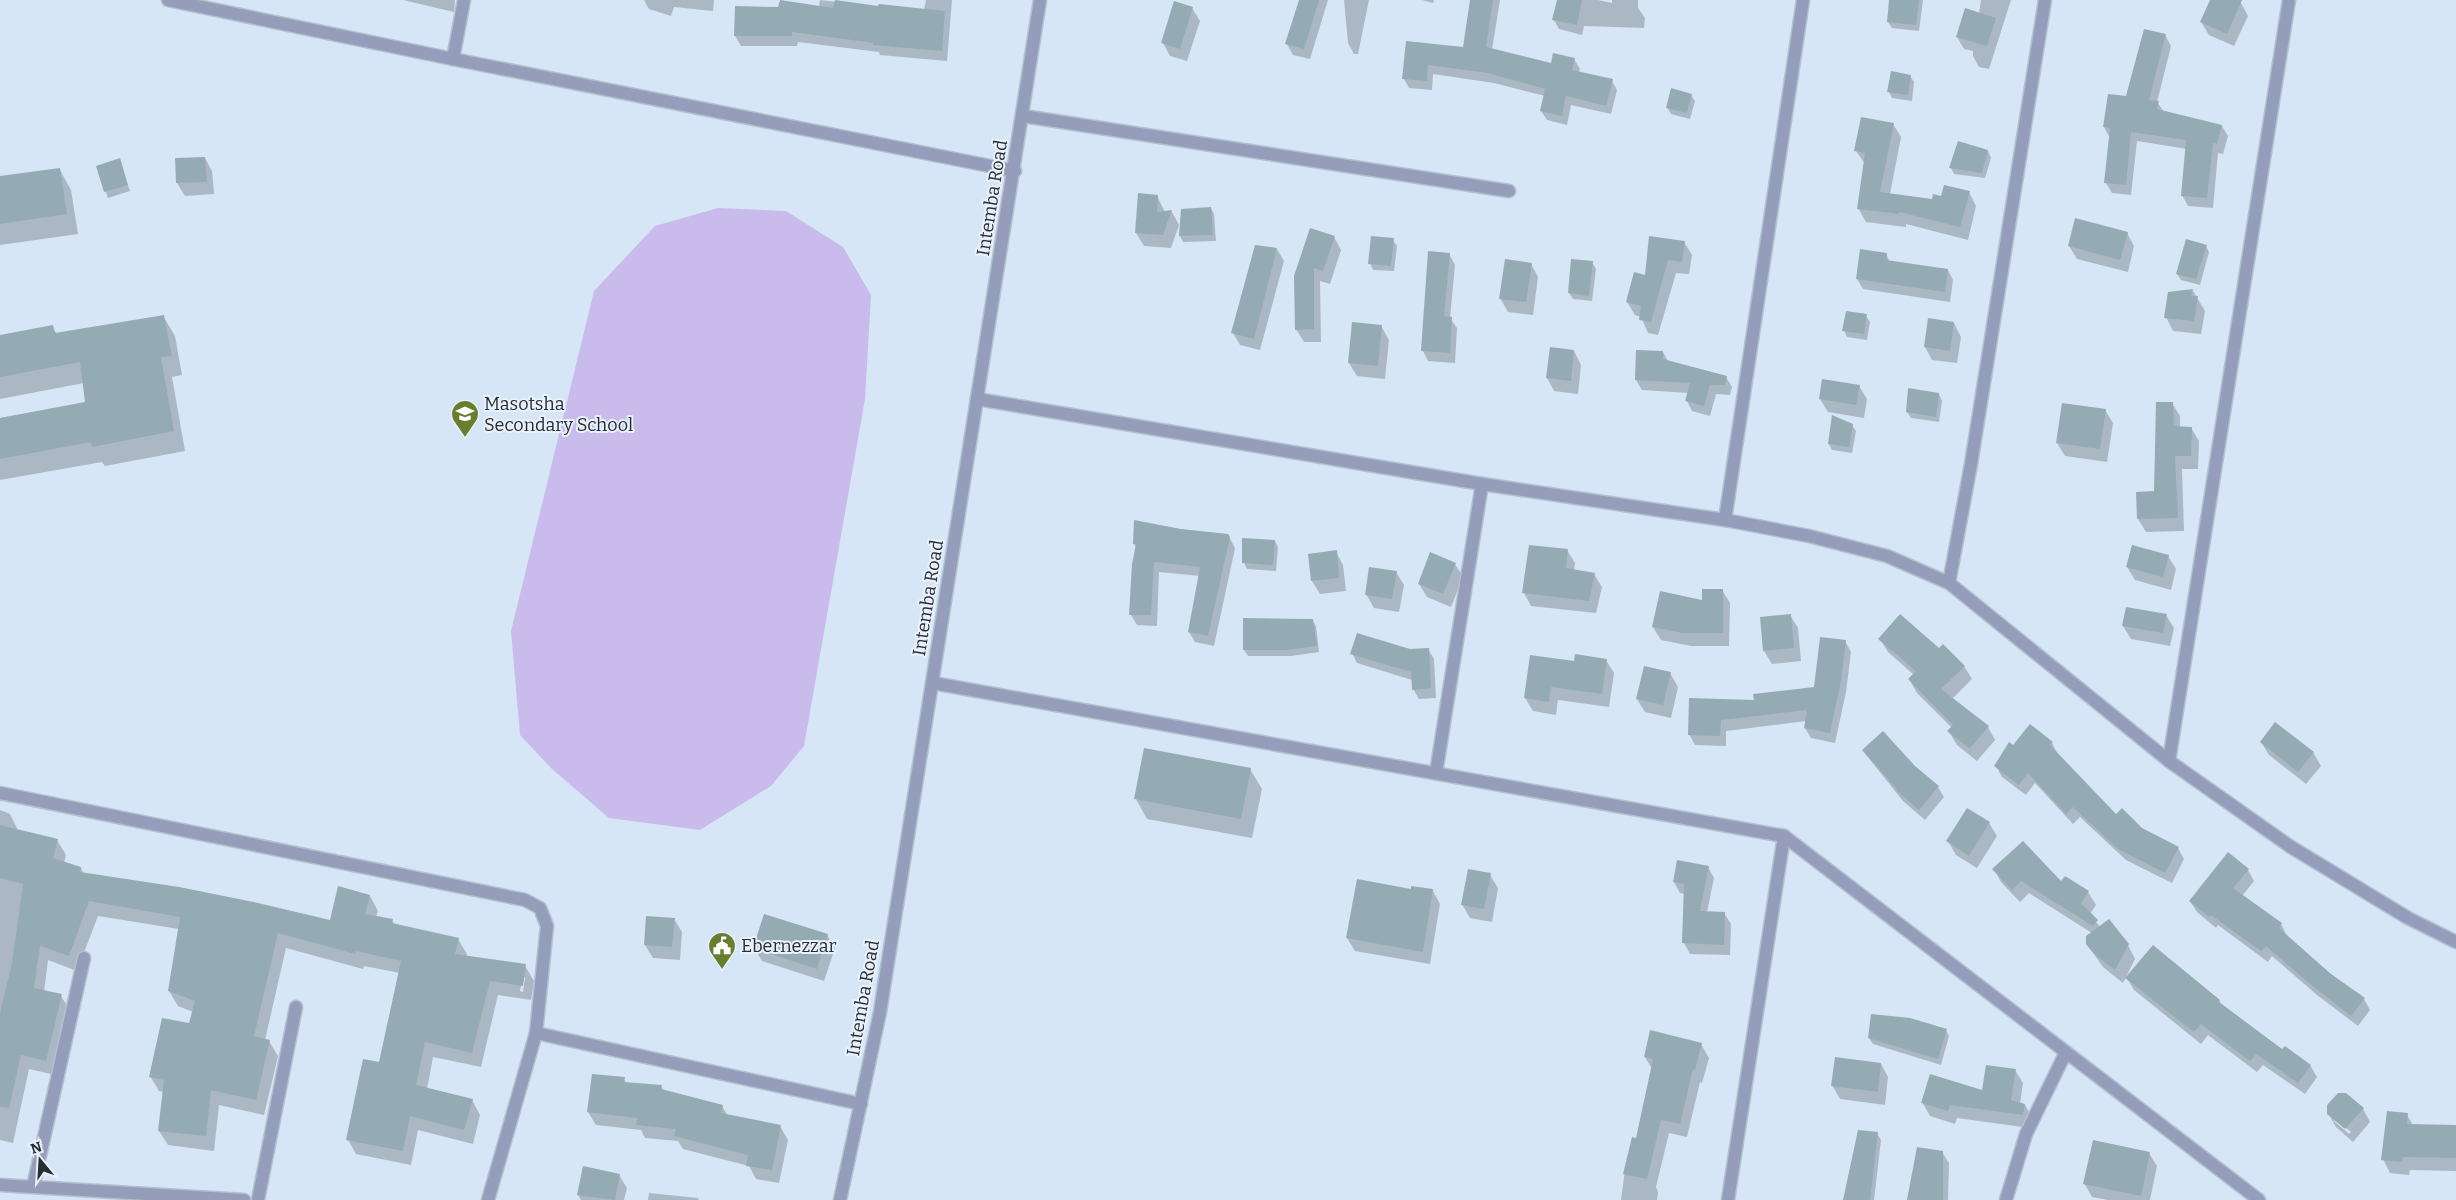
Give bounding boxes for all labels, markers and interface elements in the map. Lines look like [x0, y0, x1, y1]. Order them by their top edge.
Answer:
street label: Intemba Road [972, 138, 1012, 258]
place label: Masotsha Secondary School [484, 393, 633, 436]
school or university icon: Masotsha Secondary School [450, 399, 480, 438]
street label: Intemba Road [908, 538, 948, 658]
public building icon: Ebernezzar [707, 931, 737, 970]
place label: Ebernezzar [741, 935, 837, 957]
street label: Intemba Road [842, 938, 884, 1058]
north arrow [15, 1135, 65, 1185]
text: N [28, 1138, 44, 1158]

